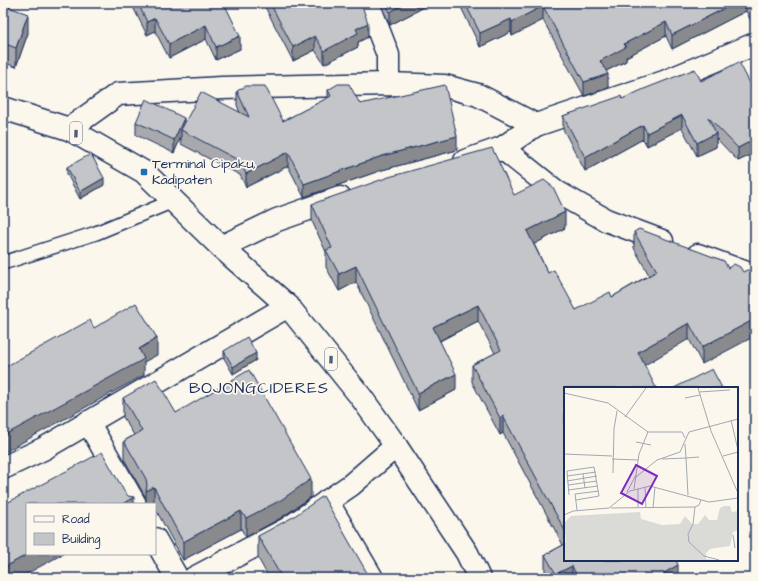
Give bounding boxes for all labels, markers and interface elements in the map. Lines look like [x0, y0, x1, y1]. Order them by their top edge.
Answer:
road number: 11 [70, 122, 82, 144]
place label: Terminal Cipaku, Kadipaten [152, 154, 256, 190]
marker: Terminal Cipaku, Kadipaten [139, 167, 149, 177]
road number: 11 [325, 348, 337, 370]
district label: BOJONGCIDERES [189, 377, 329, 399]
inset map [564, 387, 738, 561]
legend [26, 503, 156, 555]
text: Road [62, 511, 90, 528]
text: Building [62, 531, 100, 549]

